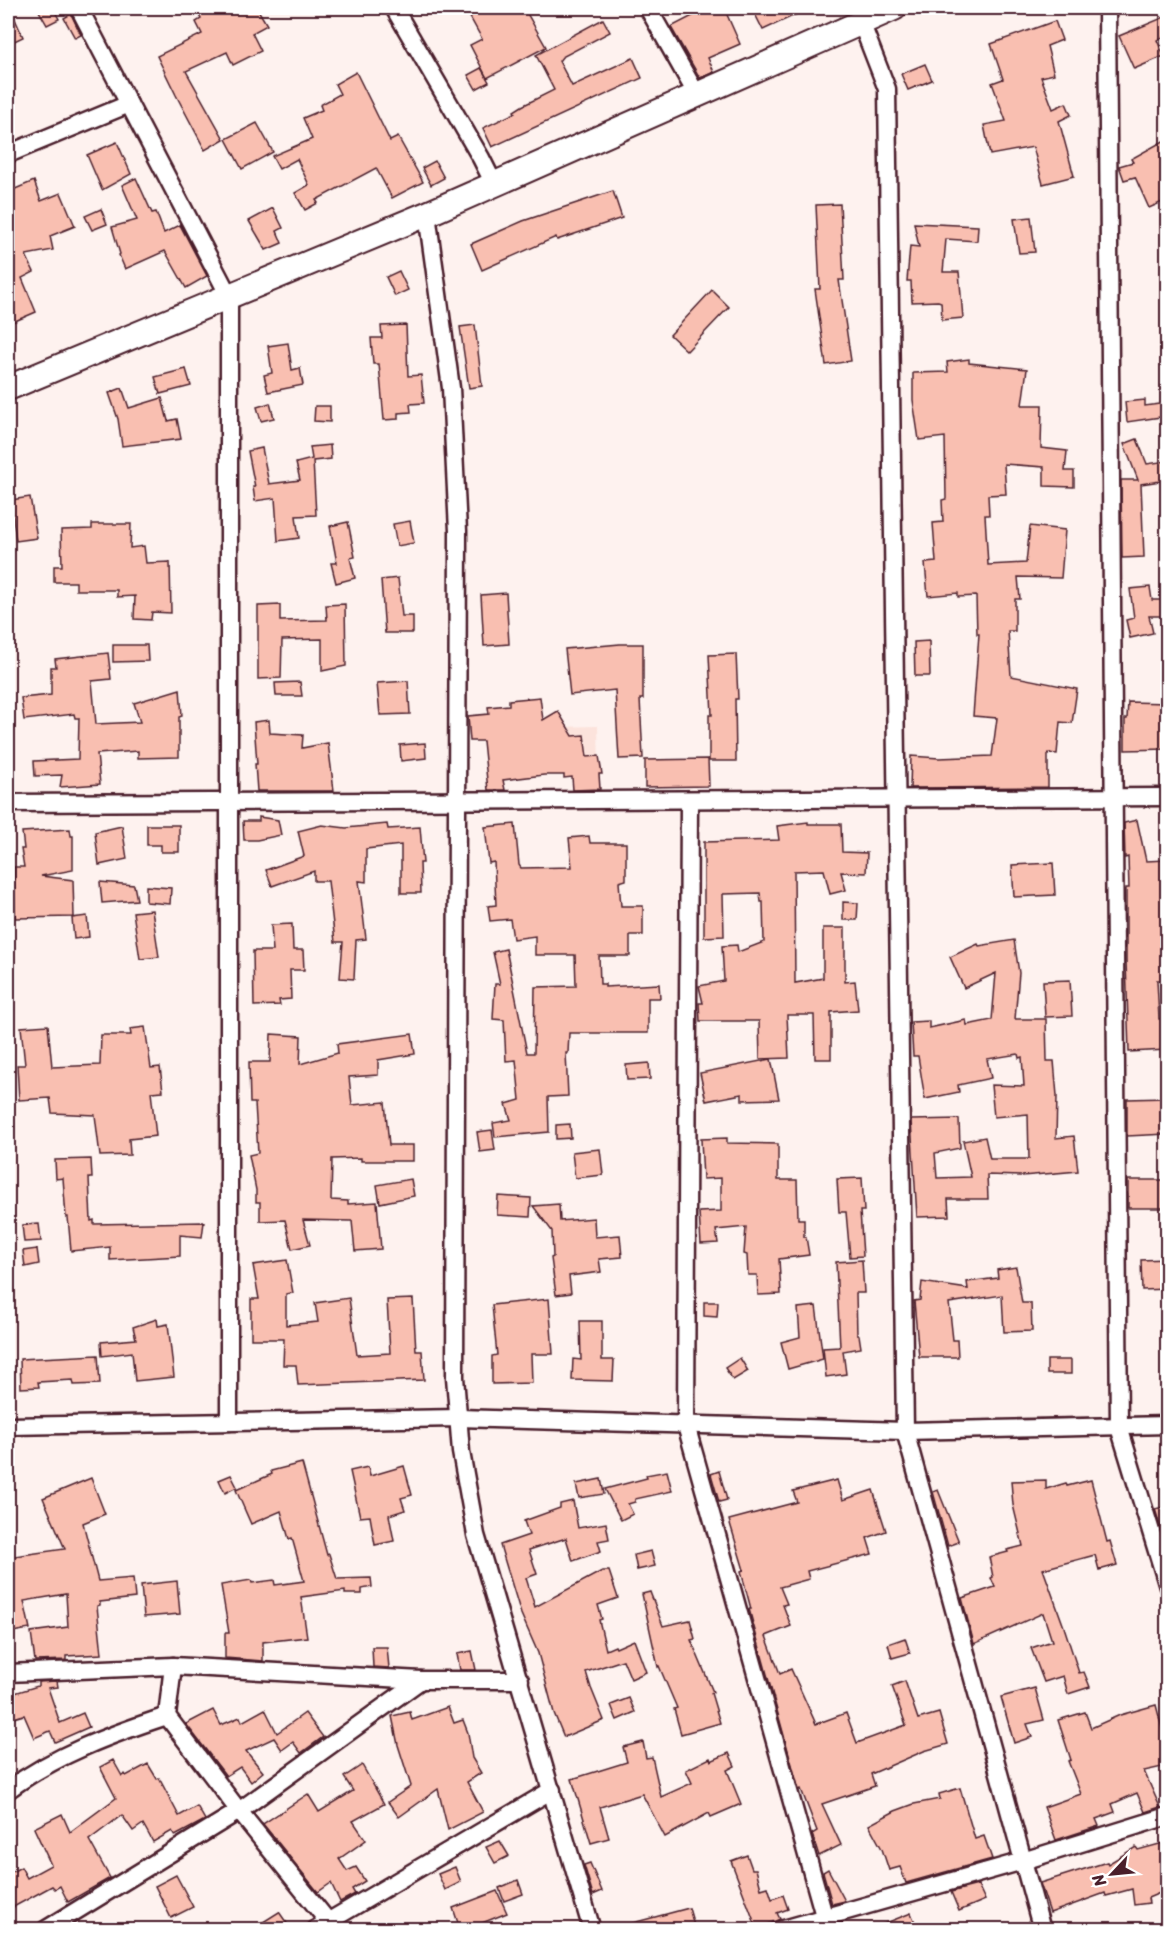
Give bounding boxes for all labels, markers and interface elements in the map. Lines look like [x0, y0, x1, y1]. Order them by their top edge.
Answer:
north arrow [1082, 1844, 1142, 1904]
text: N [1083, 1868, 1115, 1893]

